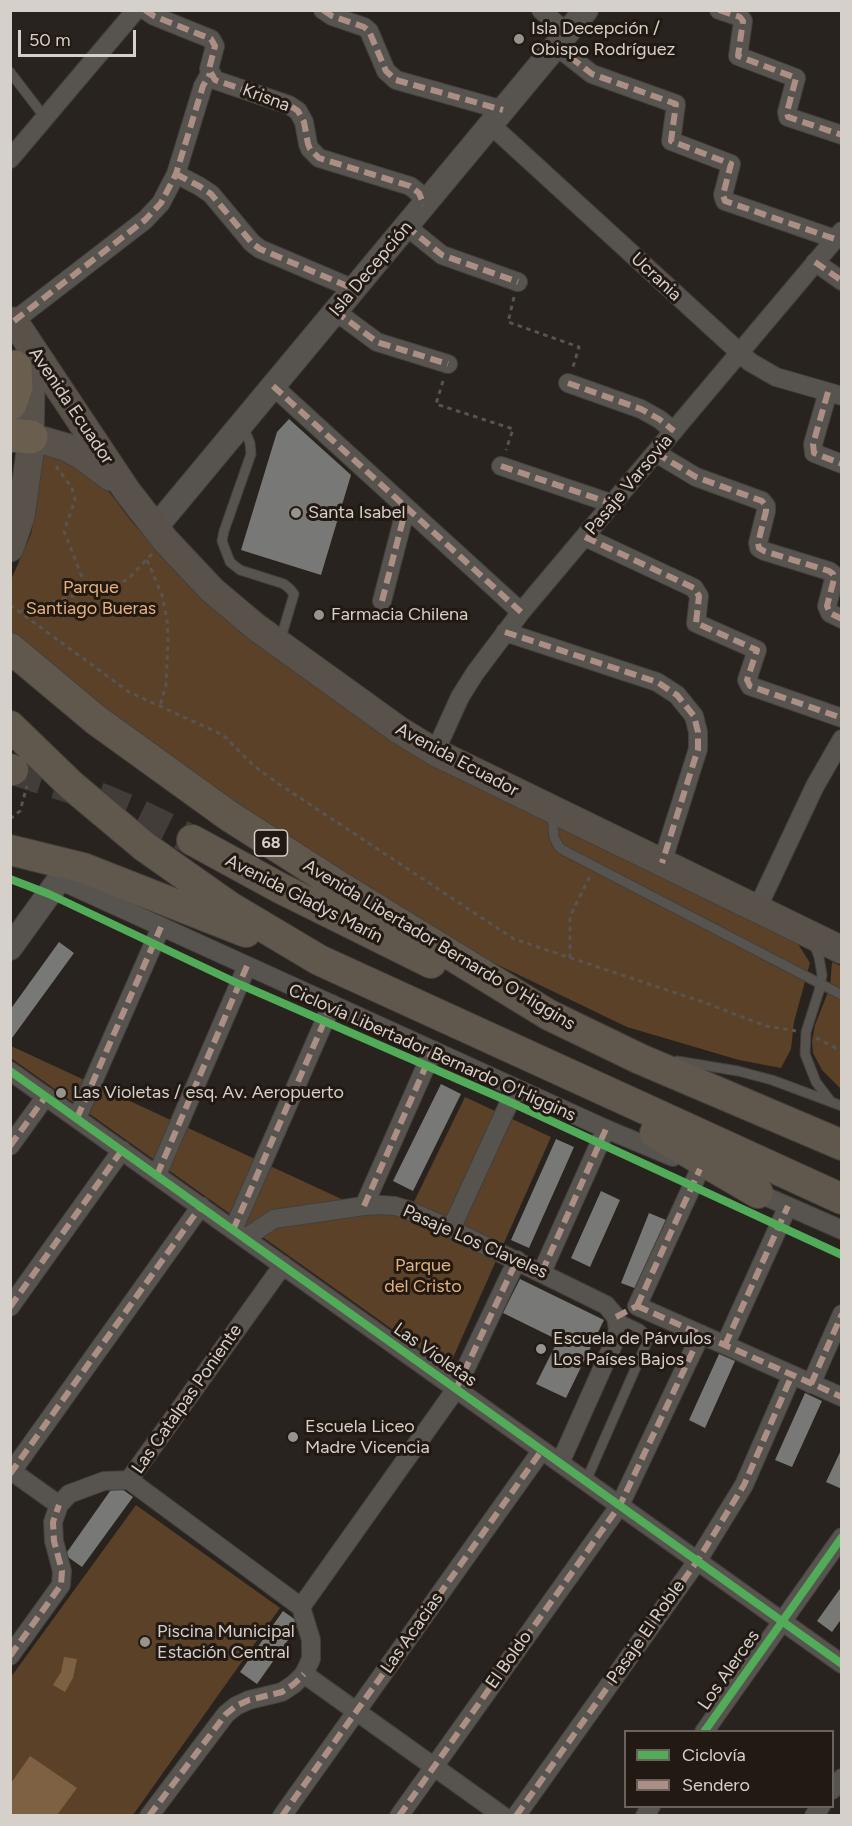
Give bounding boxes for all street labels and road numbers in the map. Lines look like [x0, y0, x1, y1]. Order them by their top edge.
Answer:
street label: Krisna [239, 80, 293, 116]
street label: Isla Decepción [325, 217, 417, 321]
street label: Ucrania [626, 248, 686, 306]
street label: Avenida Ecuador [24, 344, 118, 468]
street label: Pasaje Varsovia [581, 430, 677, 540]
street label: Avenida Ecuador [392, 719, 522, 801]
road number: 68 [254, 830, 288, 856]
street label: Avenida Gladys Marín [222, 850, 386, 948]
street label: Avenida Libertador Bernardo O'Higgins [299, 855, 579, 1035]
street label: Ciclovía Libertador Bernardo O'Higgins [285, 980, 579, 1126]
street label: Pasaje Los Claveles [399, 1200, 551, 1284]
street label: Las Violetas [389, 1318, 481, 1392]
street label: Las Catalpas Poniente [127, 1320, 247, 1478]
street label: Pasaje El Roble [602, 1576, 690, 1688]
street label: Las Acacias [376, 1588, 448, 1678]
street label: Los Alerces [694, 1626, 764, 1714]
street label: El Boldo [481, 1627, 537, 1693]

